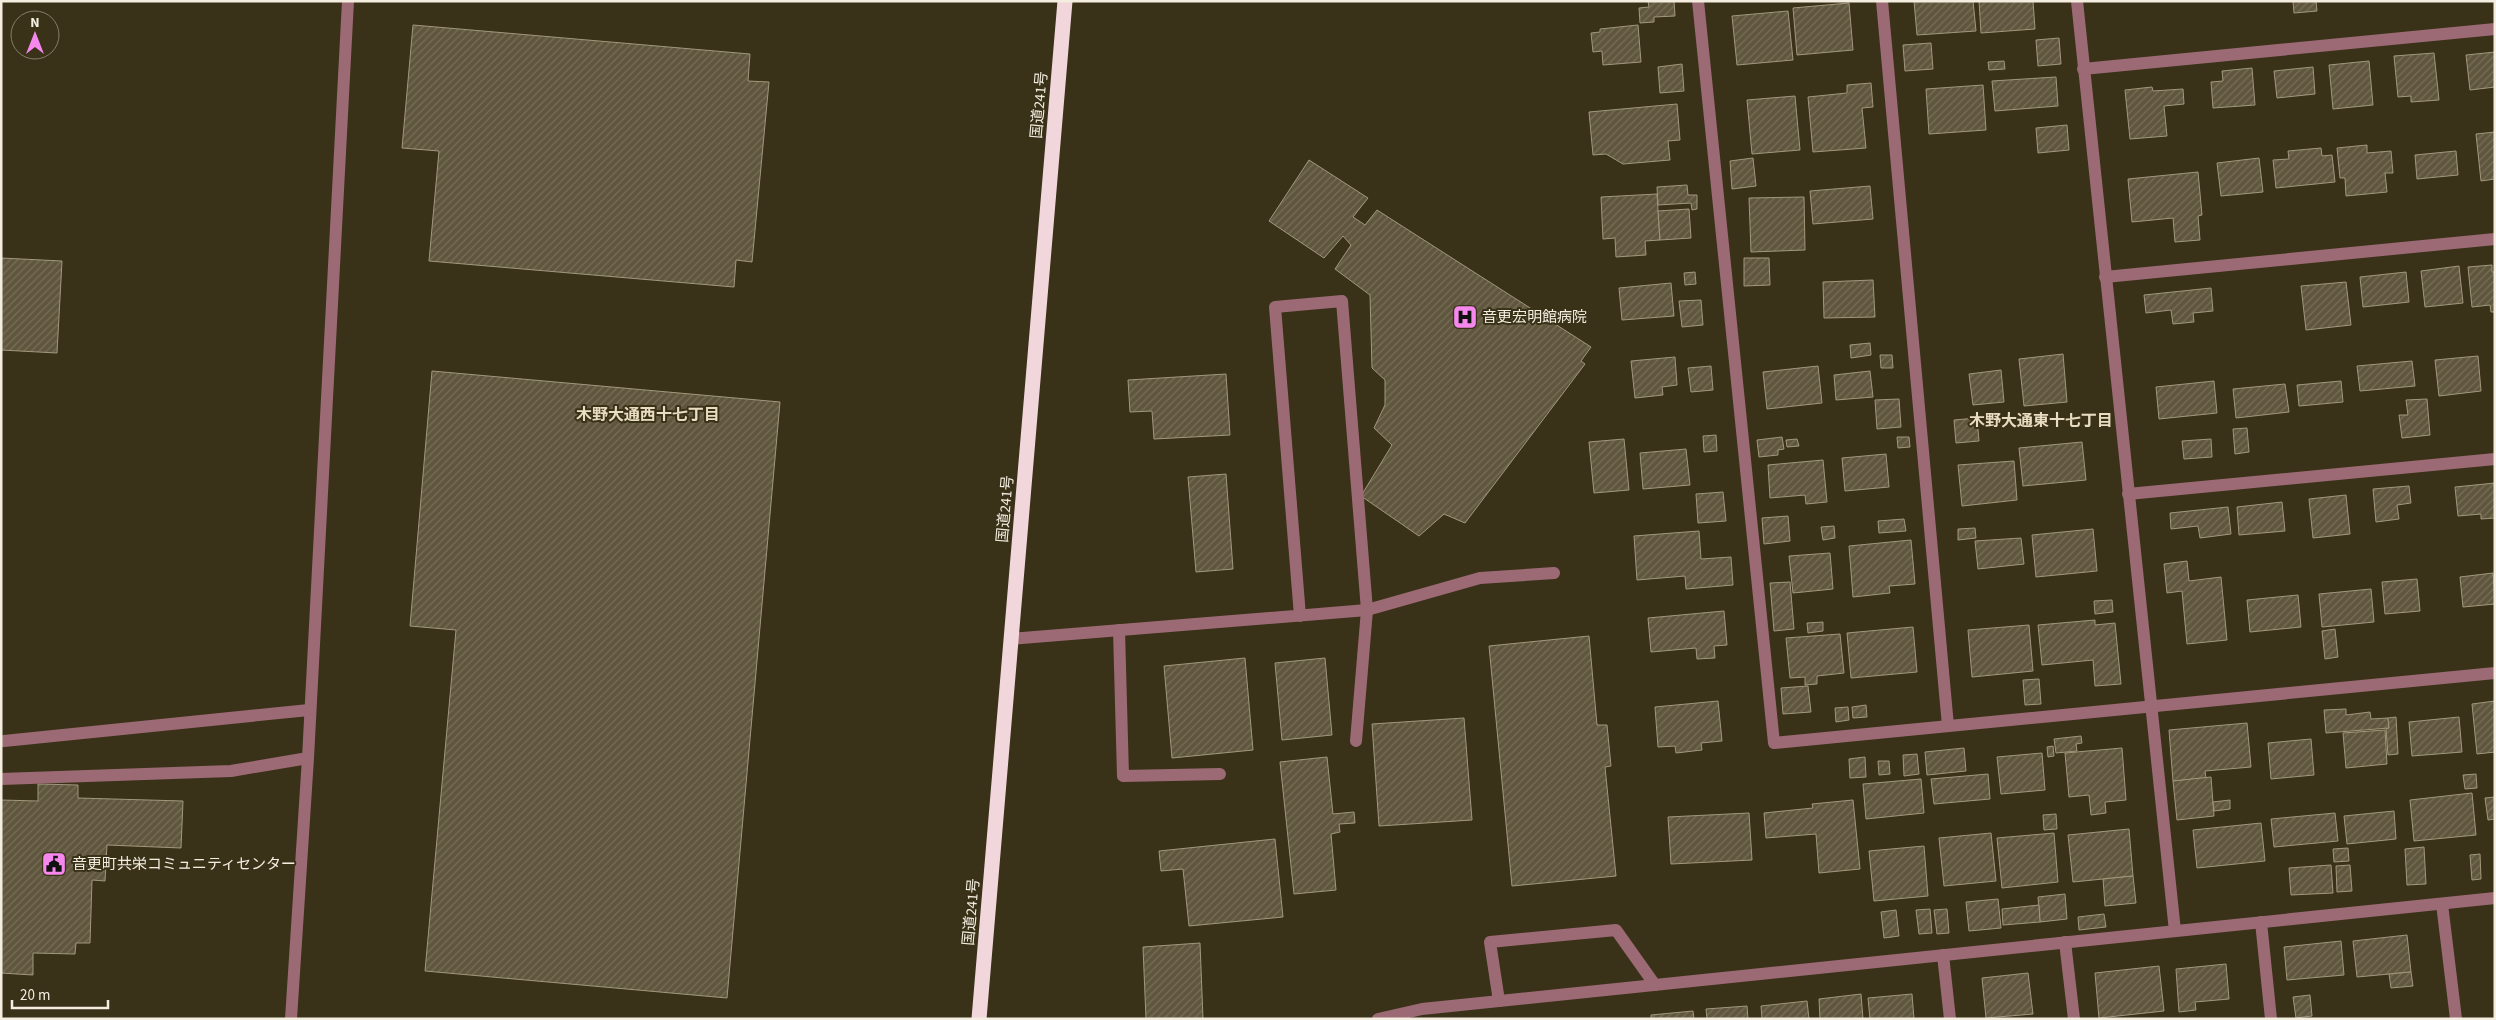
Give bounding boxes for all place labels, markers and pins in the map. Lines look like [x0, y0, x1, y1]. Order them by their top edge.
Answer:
hospital icon: 音更宏明館病院 [1452, 304, 1478, 330]
place label: 音更宏明館病院 [1482, 307, 1587, 328]
public building icon: 音更町共栄コミュニティセンター [41, 851, 67, 877]
place label: 音更町共栄コミュニティセンター [72, 854, 296, 875]

